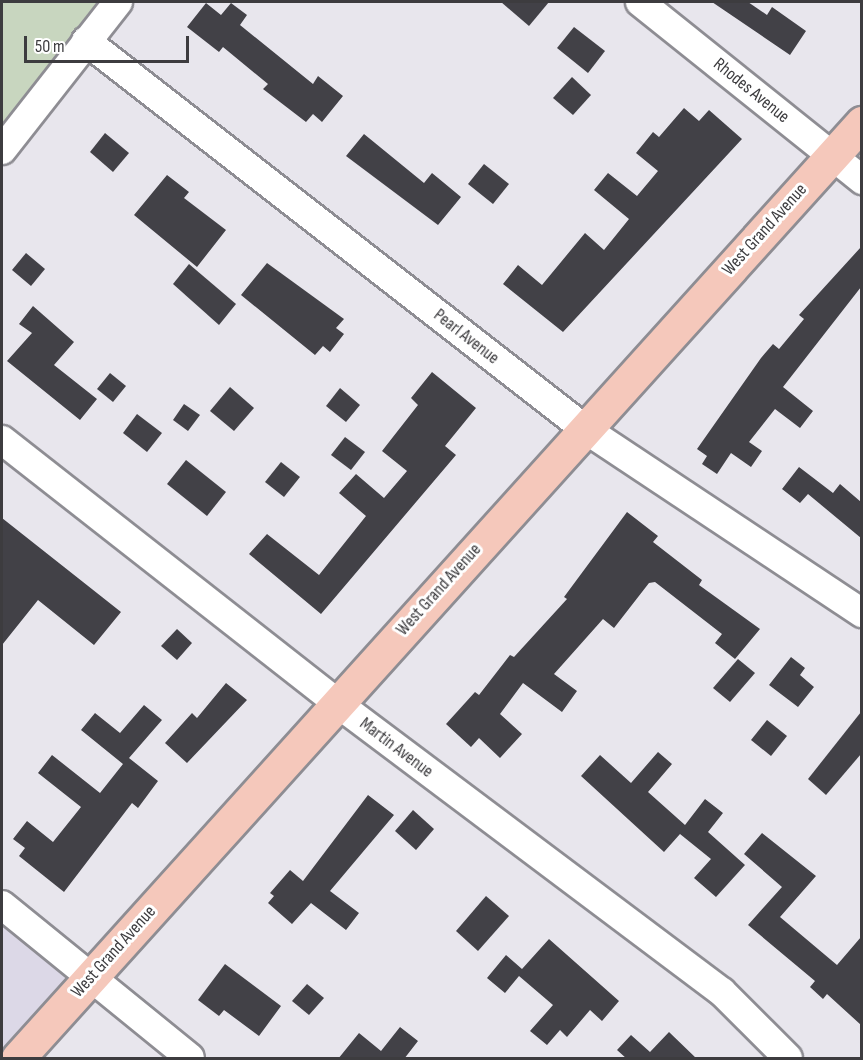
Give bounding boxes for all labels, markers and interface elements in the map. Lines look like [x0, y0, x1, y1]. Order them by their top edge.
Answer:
scale bar [27, 24, 192, 62]
text: 50 m [35, 36, 65, 57]
street label: Rhodes Avenue [709, 54, 793, 128]
street label: West Grand Avenue [718, 180, 812, 280]
street label: Pearl Avenue [429, 305, 503, 369]
street label: West Grand Avenue [392, 540, 486, 640]
street label: Martin Avenue [355, 713, 437, 783]
street label: West Grand Avenue [67, 902, 161, 1002]

